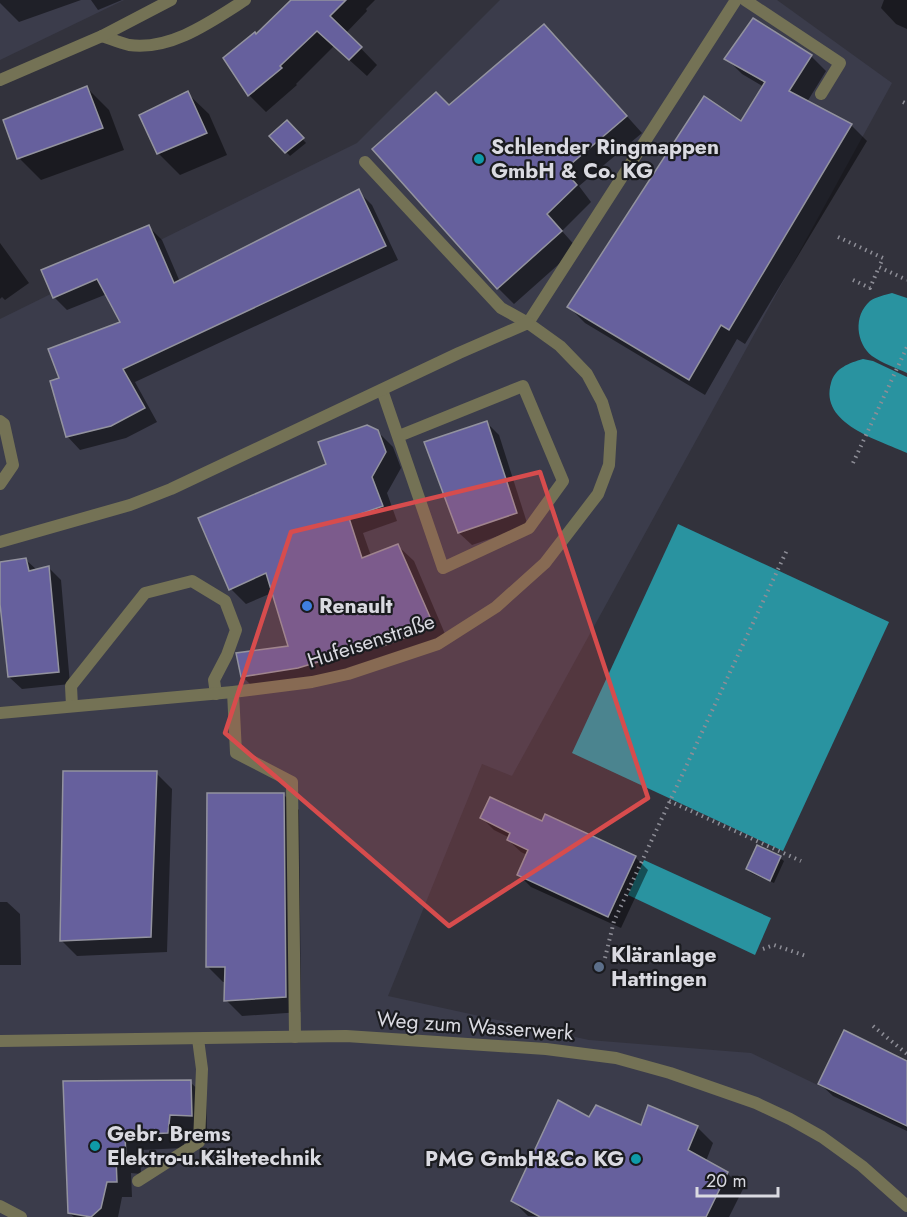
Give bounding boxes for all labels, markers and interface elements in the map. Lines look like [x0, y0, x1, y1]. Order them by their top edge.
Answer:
place label: Schlender Ringmappen GmbH & Co. KG [491, 132, 719, 186]
marker: Schlender Ringmappen GmbH & Co. KG [472, 152, 486, 166]
place label: Renault [319, 591, 393, 621]
marker: Renault [300, 599, 314, 613]
street label: Hufeisenstraße [304, 606, 439, 676]
place label: Kläranlage Hattingen [611, 940, 717, 994]
marker: Kläranlage Hattingen [592, 960, 606, 974]
street label: Weg zum Wasserwerk [376, 1004, 575, 1048]
place label: Gebr. Brems Elektro-u.Kältetechnik [107, 1119, 322, 1173]
marker: Gebr. Brems Elektro-u.Kältetechnik [88, 1139, 102, 1153]
place label: PMG GmbH&Co KG [425, 1144, 624, 1174]
marker: PMG GmbH&Co KG [629, 1152, 643, 1166]
scale bar [697, 1160, 778, 1198]
text: 20 m [706, 1168, 746, 1194]

